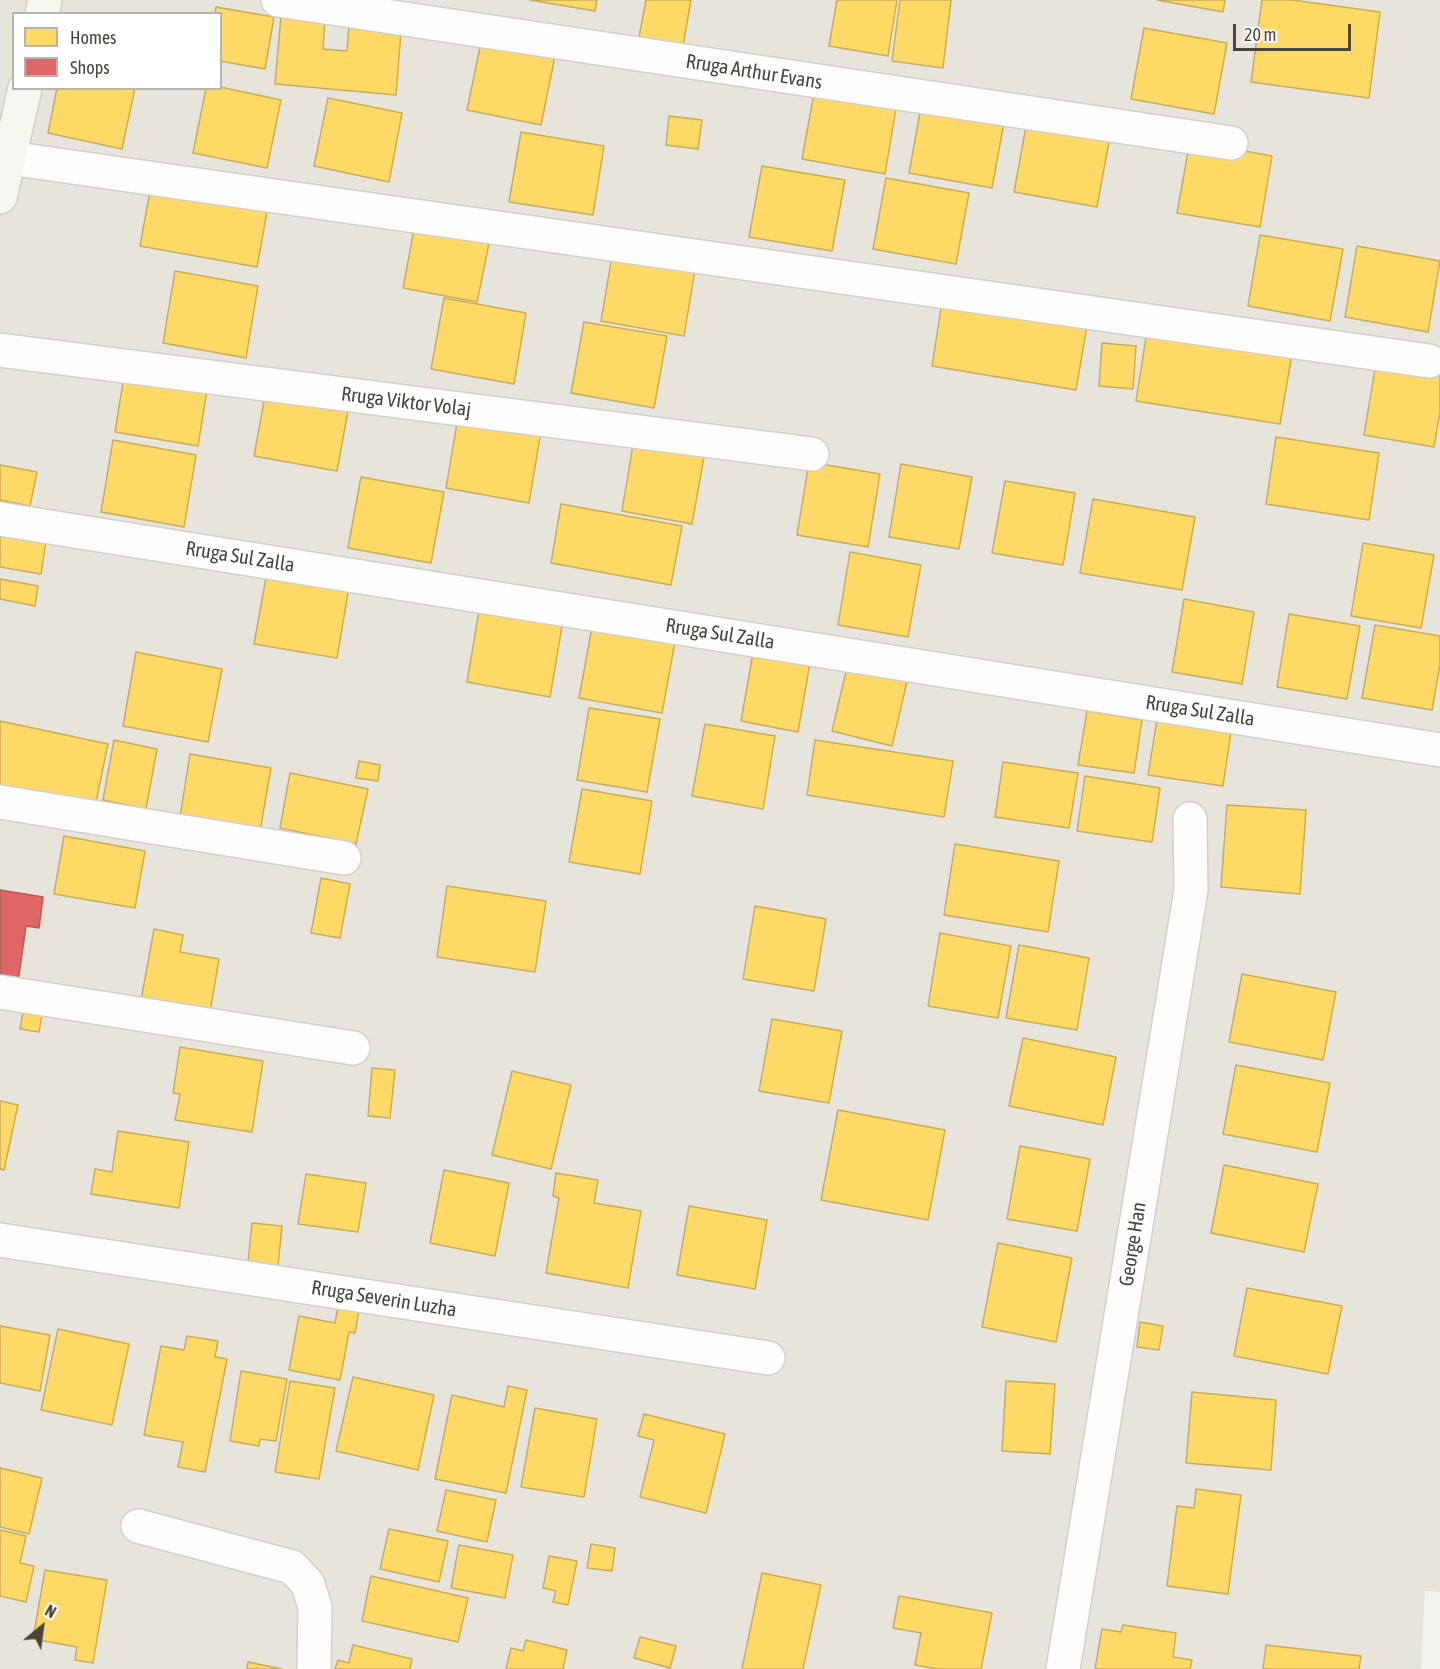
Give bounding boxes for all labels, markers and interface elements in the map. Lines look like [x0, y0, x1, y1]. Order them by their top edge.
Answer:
legend [12, 12, 222, 90]
scale bar [1236, 12, 1354, 50]
text: 20 m [1244, 24, 1276, 45]
text: Homes [70, 27, 116, 48]
street label: Rruga Arthur Evans [684, 49, 824, 95]
text: Shops [70, 57, 110, 78]
street label: Rruga Viktor Volaj [340, 382, 472, 422]
street label: Rruga Sul Zalla [184, 537, 296, 577]
street label: Rruga Sul Zalla [664, 614, 776, 654]
street label: Rruga Sul Zalla [1144, 691, 1256, 731]
street label: George Han [1115, 1200, 1151, 1288]
street label: Rruga Severin Luzha [310, 1276, 458, 1322]
north arrow [12, 1597, 72, 1657]
text: N [42, 1601, 59, 1621]

